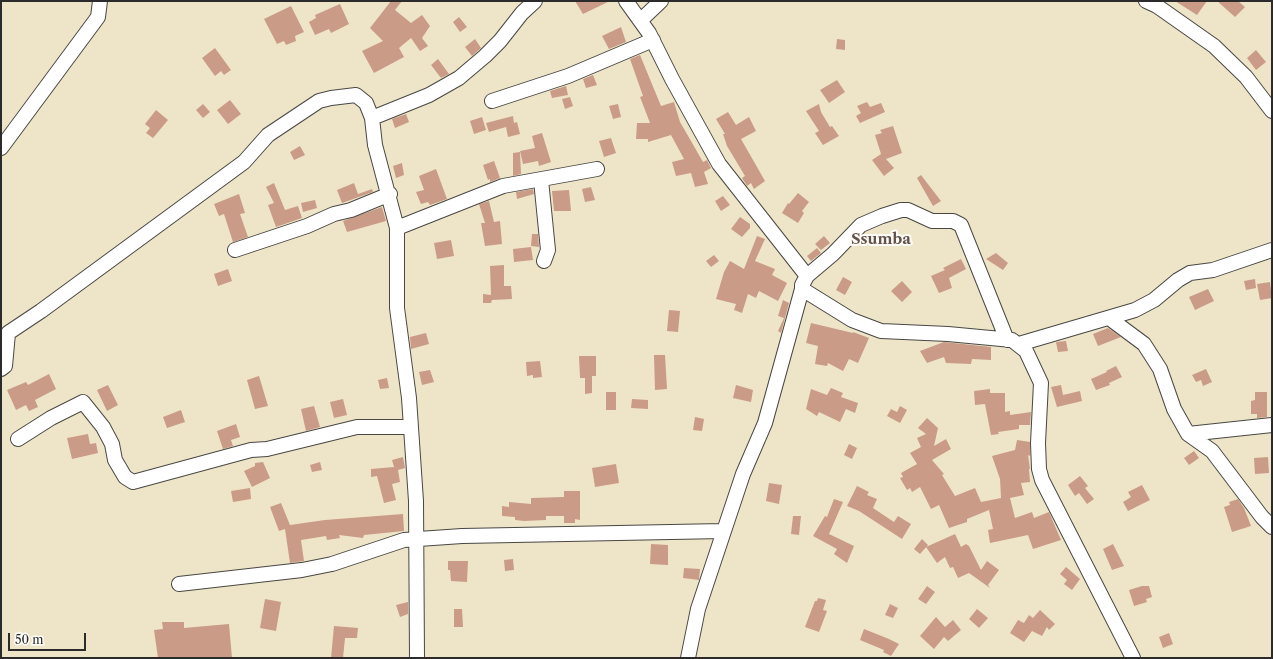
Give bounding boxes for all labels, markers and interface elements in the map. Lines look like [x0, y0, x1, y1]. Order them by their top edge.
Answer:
district label: Ssumba [851, 231, 911, 249]
scale bar [10, 625, 88, 651]
text: 50 m [15, 632, 44, 647]

